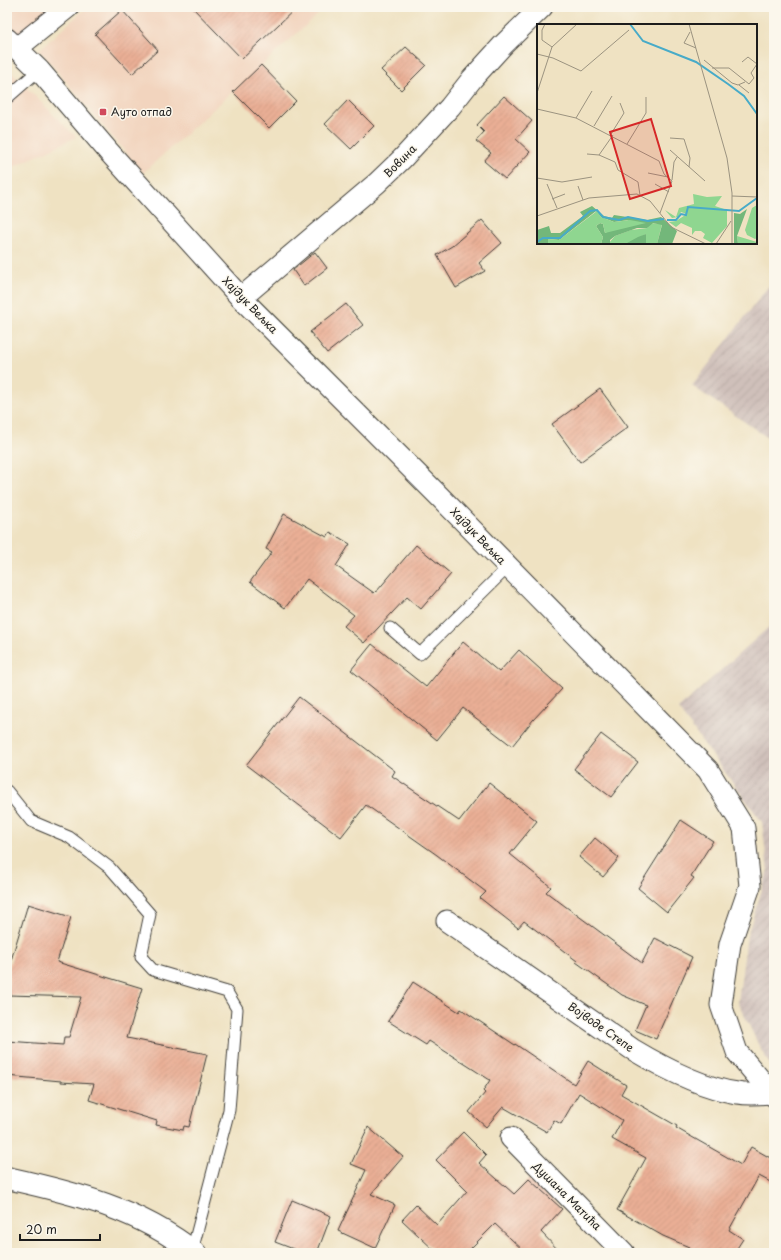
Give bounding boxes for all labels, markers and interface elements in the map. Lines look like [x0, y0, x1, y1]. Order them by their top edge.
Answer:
inset map [537, 24, 757, 244]
place label: Ауто отпад [111, 103, 172, 120]
marker: Ауто отпад [98, 107, 108, 117]
street label: Вовина [379, 140, 420, 181]
street label: Хајдук Вељка [219, 272, 282, 337]
street label: Хајдук Вељка [447, 503, 510, 568]
street label: Војводе Степе [565, 998, 638, 1056]
street label: Душана Матића [528, 1157, 606, 1234]
scale bar [20, 1216, 100, 1242]
text: 20 m [26, 1220, 57, 1238]

